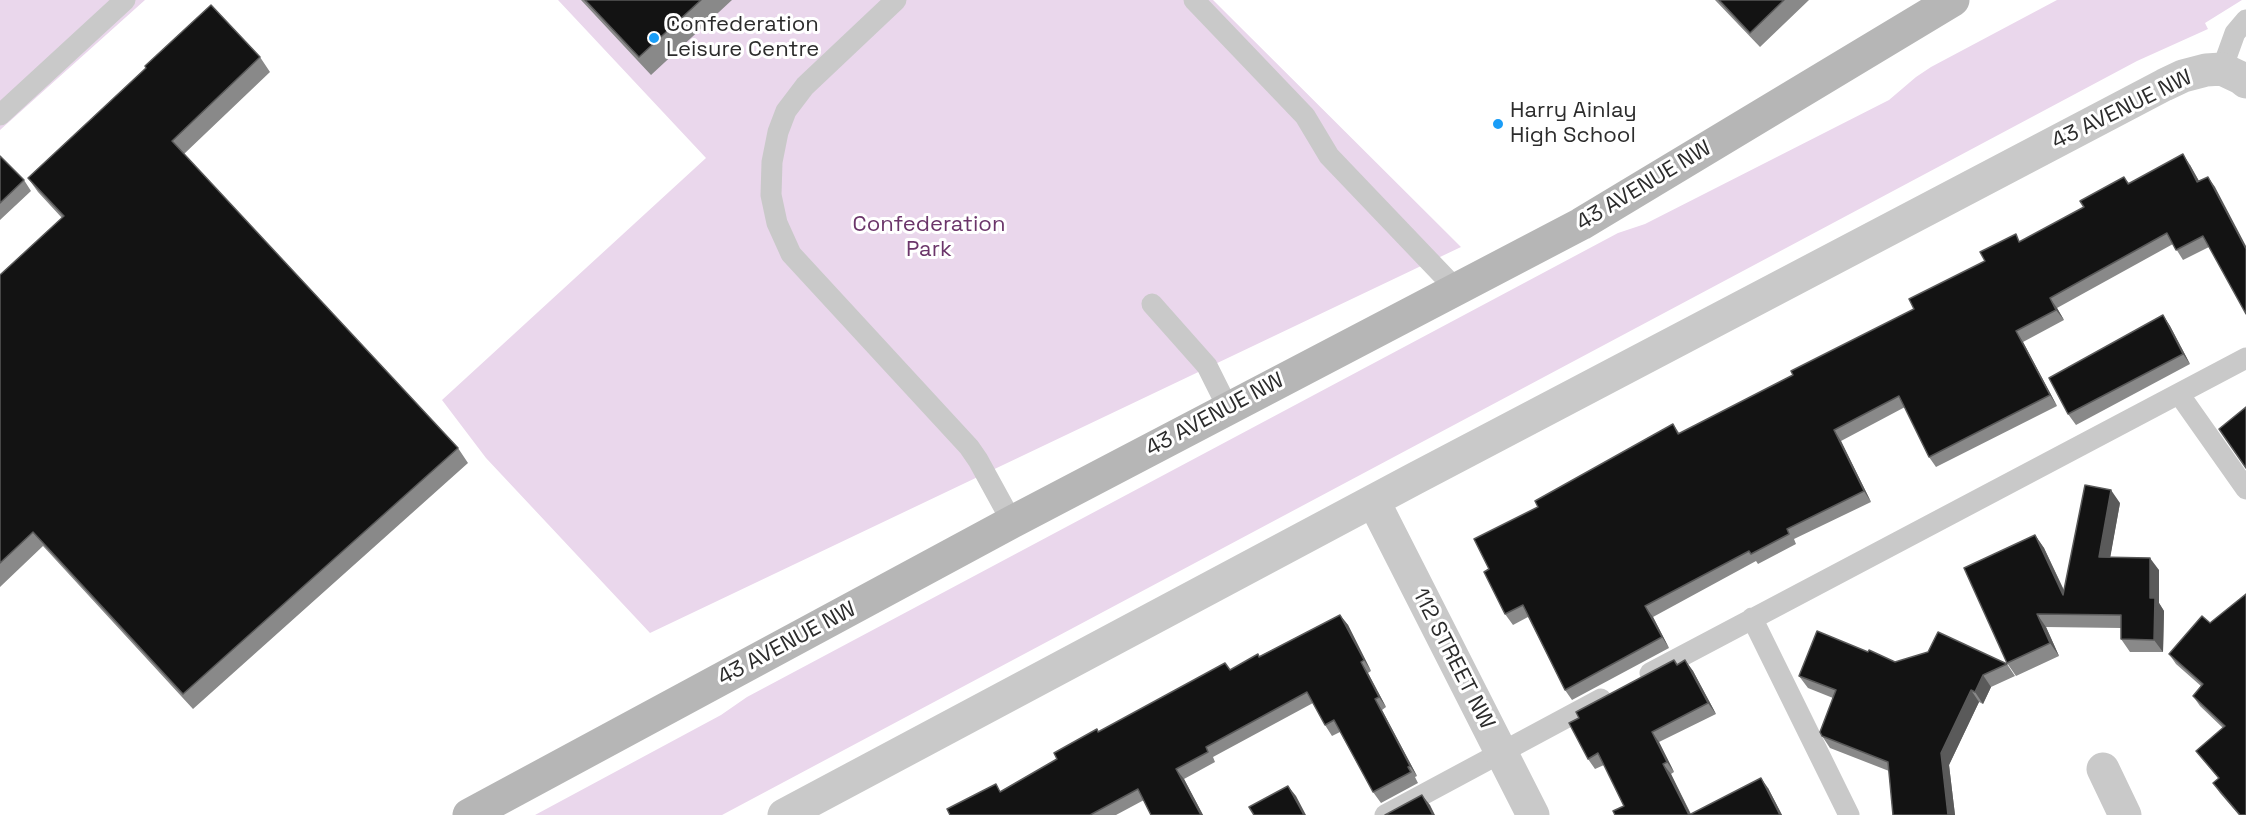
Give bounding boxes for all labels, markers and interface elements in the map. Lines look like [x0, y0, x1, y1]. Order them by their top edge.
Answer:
place label: Confederation Leisure Centre [666, 12, 819, 63]
marker: Confederation Leisure Centre [647, 31, 661, 45]
street label: 43 AVENUE NW [2048, 65, 2196, 155]
place label: Harry Ainlay High School [1510, 98, 1637, 150]
marker: Harry Ainlay High School [1491, 117, 1505, 131]
street label: 43 AVENUE NW [1572, 135, 1716, 237]
park label: Confederation Park [853, 212, 1005, 264]
street label: 43 AVENUE NW [1141, 368, 1289, 462]
street label: 112 STREET NW [1406, 584, 1500, 734]
street label: 43 AVENUE NW [713, 597, 861, 691]

